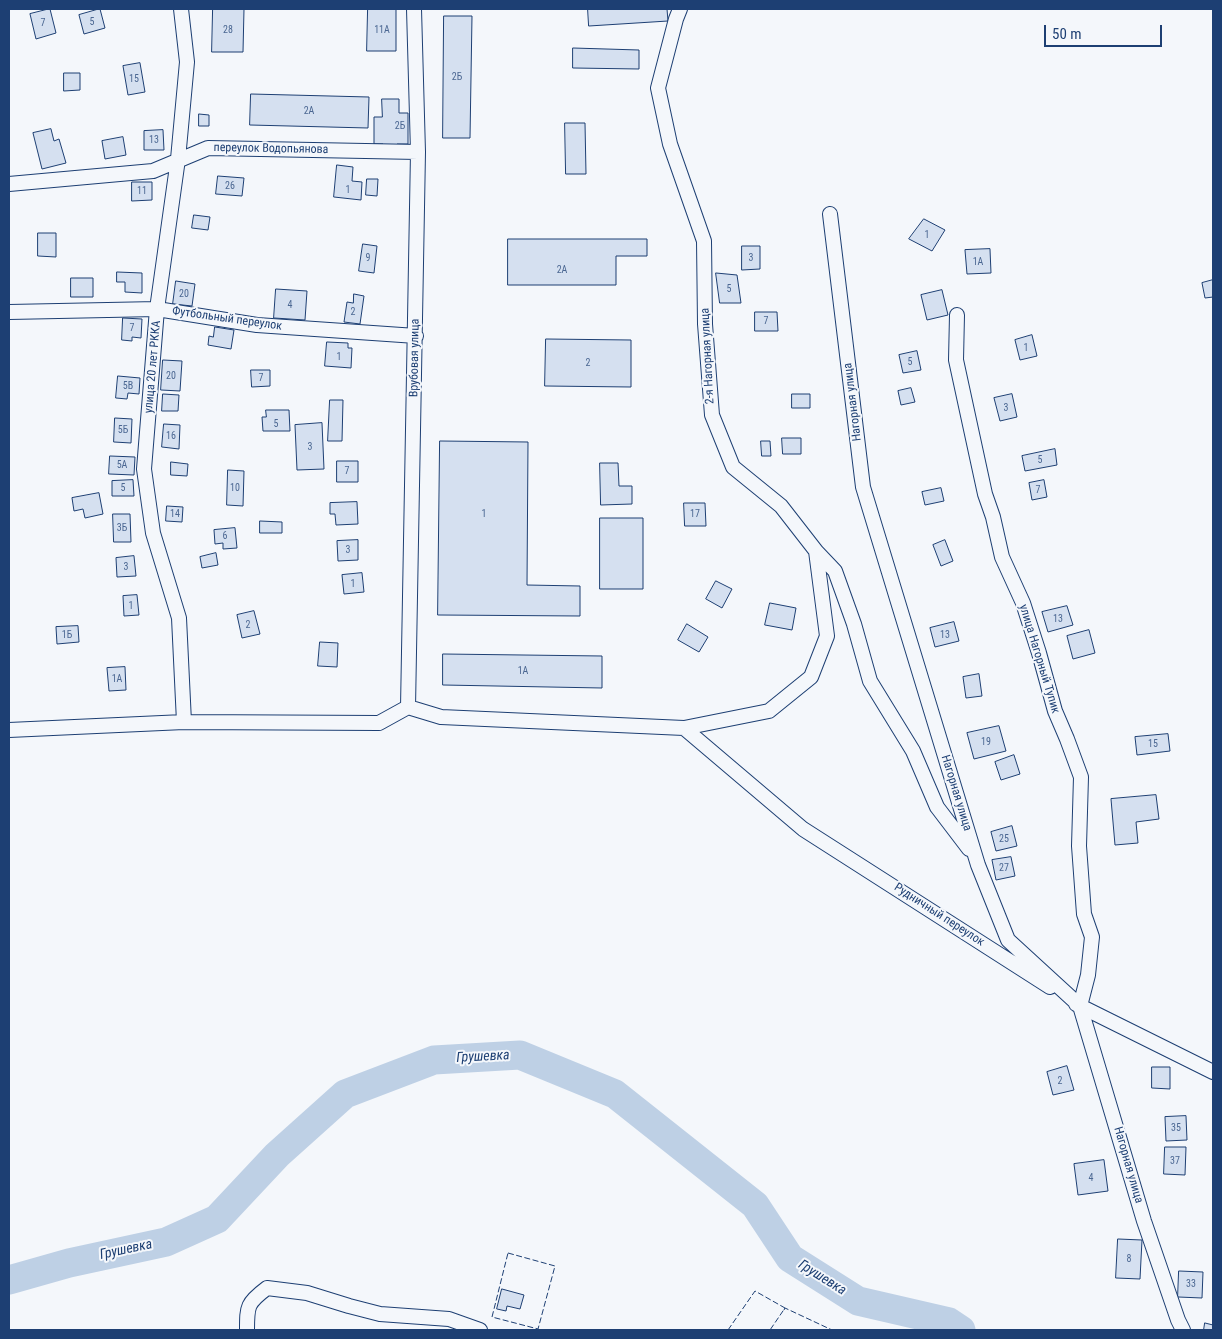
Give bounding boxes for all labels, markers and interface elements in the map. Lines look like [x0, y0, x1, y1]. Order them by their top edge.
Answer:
scale bar [1047, 15, 1164, 47]
house number: 5 [90, 16, 94, 28]
house number: 7 [41, 17, 45, 29]
house number: 28 [223, 24, 233, 36]
house number: 11А [374, 24, 390, 36]
text: 50 m [1052, 25, 1082, 43]
house number: 2Б [452, 71, 462, 83]
house number: 15 [129, 73, 139, 85]
house number: 2А [304, 105, 314, 117]
house number: 2Б [395, 120, 405, 132]
house number: 13 [149, 134, 159, 146]
street label: переулок Водопьянова [213, 141, 329, 157]
house number: 26 [225, 180, 235, 192]
house number: 1 [346, 184, 350, 196]
house number: 11 [137, 185, 147, 197]
house number: 1 [925, 229, 929, 241]
house number: 9 [366, 252, 370, 264]
house number: 3 [749, 252, 753, 264]
house number: 1А [973, 256, 983, 268]
house number: 2А [557, 264, 567, 276]
house number: 5 [727, 283, 731, 295]
house number: 20 [179, 288, 189, 300]
house number: 4 [288, 299, 292, 311]
street label: Футбольный переулок [171, 304, 283, 334]
house number: 2 [351, 306, 355, 318]
street label: 2-я Нагорная улица [698, 308, 718, 404]
house number: 7 [764, 315, 768, 327]
street label: Врубовая улица [407, 319, 423, 397]
street label: улица 20 лет РККА [142, 320, 164, 414]
house number: 7 [130, 322, 134, 334]
house number: 1 [1024, 342, 1028, 354]
house number: 1 [337, 351, 341, 363]
house number: 5 [908, 356, 912, 368]
house number: 2 [586, 357, 590, 369]
street label: Нагорная улица [841, 362, 865, 442]
house number: 20 [166, 370, 176, 382]
house number: 7 [259, 372, 263, 384]
house number: 5В [123, 380, 133, 392]
house number: 3 [1004, 402, 1008, 414]
house number: 5 [274, 418, 278, 430]
house number: 5Б [118, 424, 128, 436]
house number: 16 [166, 430, 176, 442]
house number: 3 [308, 441, 312, 453]
house number: 5 [1038, 454, 1042, 466]
house number: 5А [117, 459, 127, 471]
house number: 7 [345, 465, 349, 477]
house number: 5 [121, 482, 125, 494]
house number: 10 [230, 482, 240, 494]
house number: 7 [1036, 484, 1040, 496]
house number: 14 [170, 508, 180, 520]
house number: 1 [482, 508, 486, 520]
house number: 17 [690, 508, 700, 520]
house number: 3Б [117, 522, 127, 534]
house number: 6 [223, 530, 227, 542]
house number: 3 [346, 544, 350, 556]
house number: 3 [124, 561, 128, 573]
house number: 1 [351, 578, 355, 590]
house number: 1 [129, 600, 133, 612]
street label: улица Нагорный Тупик [1016, 603, 1062, 715]
house number: 13 [1053, 613, 1063, 625]
house number: 2 [246, 619, 250, 631]
house number: 1Б [62, 629, 72, 641]
house number: 13 [940, 629, 950, 641]
house number: 1А [518, 665, 528, 677]
house number: 1А [112, 673, 122, 685]
house number: 19 [981, 736, 991, 748]
house number: 15 [1148, 738, 1158, 750]
street label: Нагорная улица [938, 753, 974, 833]
house number: 25 [999, 833, 1009, 845]
house number: 27 [999, 862, 1009, 874]
street label: Рудничный переулок [891, 880, 987, 950]
water label: Грушевка [456, 1047, 510, 1067]
house number: 2 [1058, 1075, 1062, 1087]
house number: 35 [1171, 1122, 1181, 1134]
street label: Нагорная улица [1110, 1125, 1146, 1205]
house number: 37 [1170, 1155, 1180, 1167]
house number: 4 [1089, 1172, 1093, 1184]
water label: Грушевка [98, 1236, 154, 1264]
house number: 8 [1127, 1253, 1131, 1265]
water label: Грушевка [795, 1257, 849, 1299]
house number: 33 [1186, 1278, 1196, 1290]

